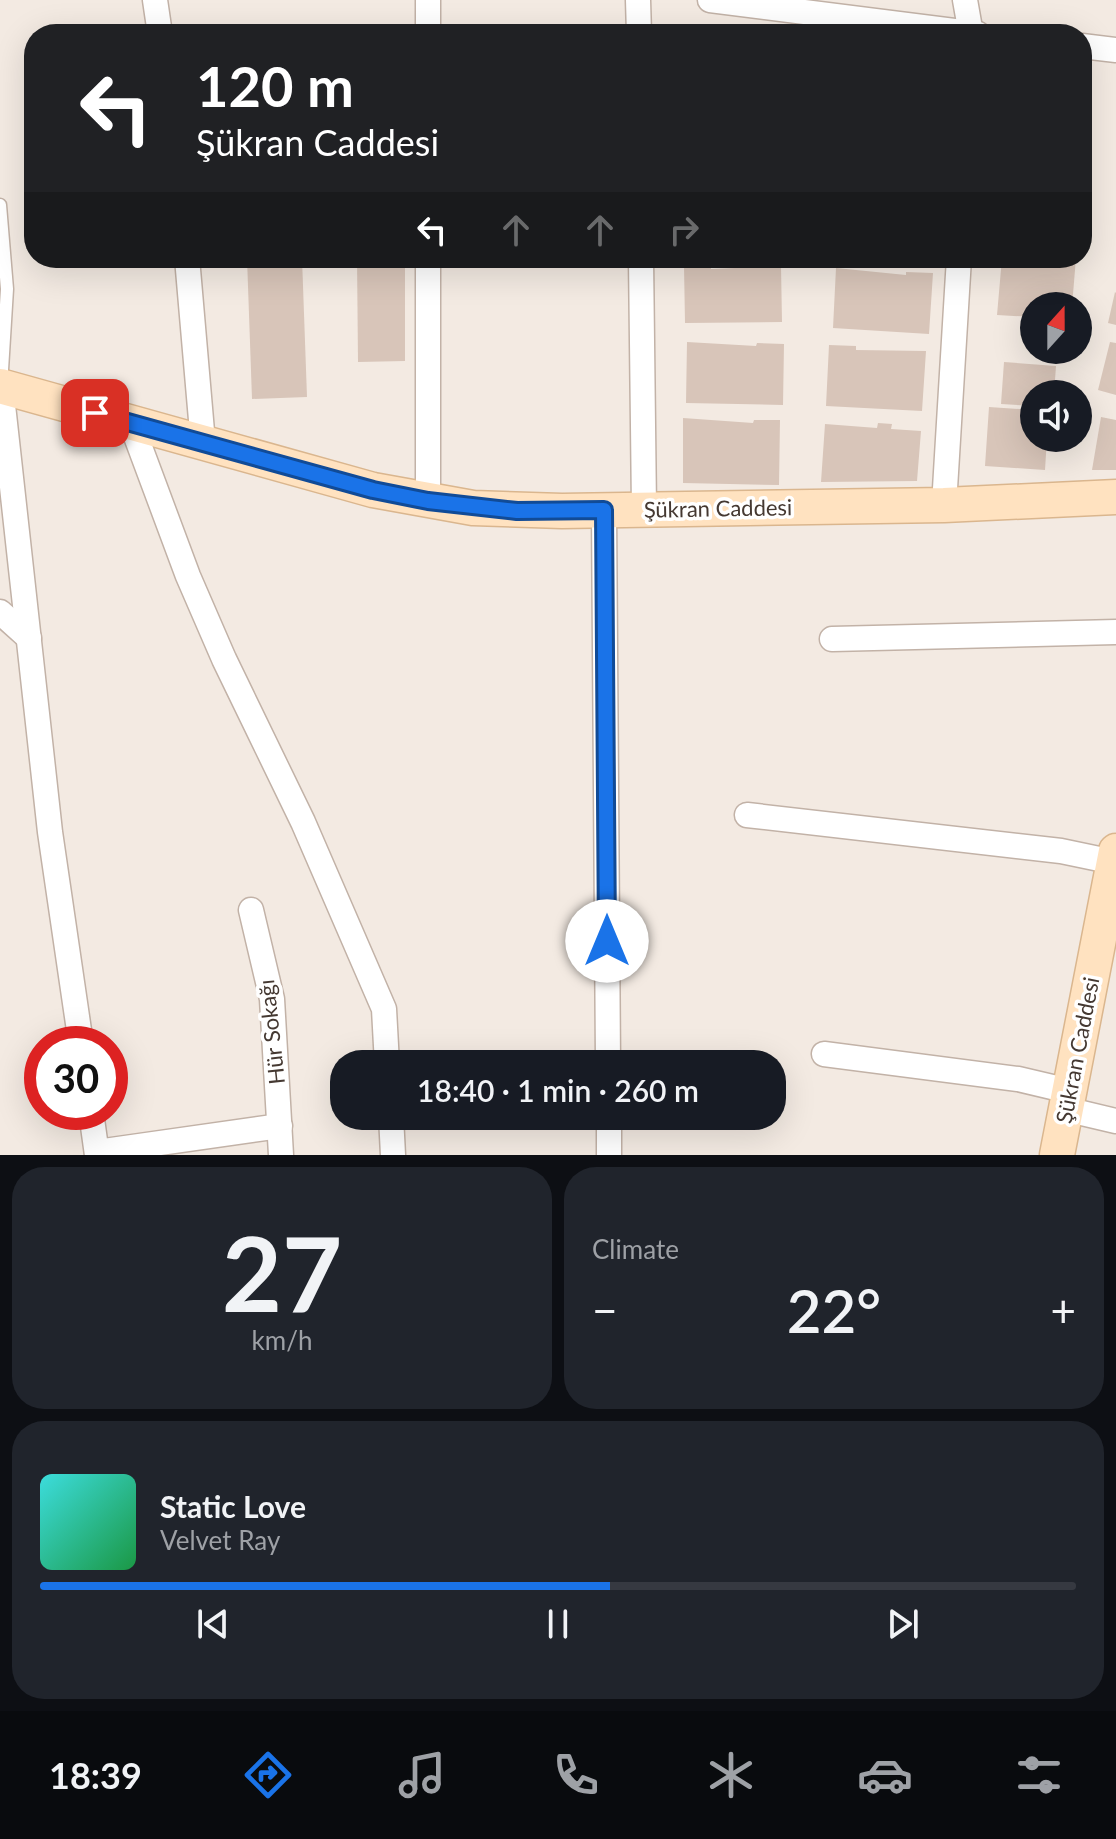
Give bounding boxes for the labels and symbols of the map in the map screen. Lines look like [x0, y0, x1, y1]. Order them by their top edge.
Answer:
north arrow [1020, 292, 1092, 364]
pin [61, 379, 129, 447]
street label: Şükran Caddesi [644, 493, 792, 523]
position arrow [565, 899, 649, 983]
street label: Şükran Caddesi [1050, 975, 1104, 1125]
street label: Hür Sokağı [252, 978, 290, 1086]
speed limit sign: 30 [24, 1026, 128, 1130]

